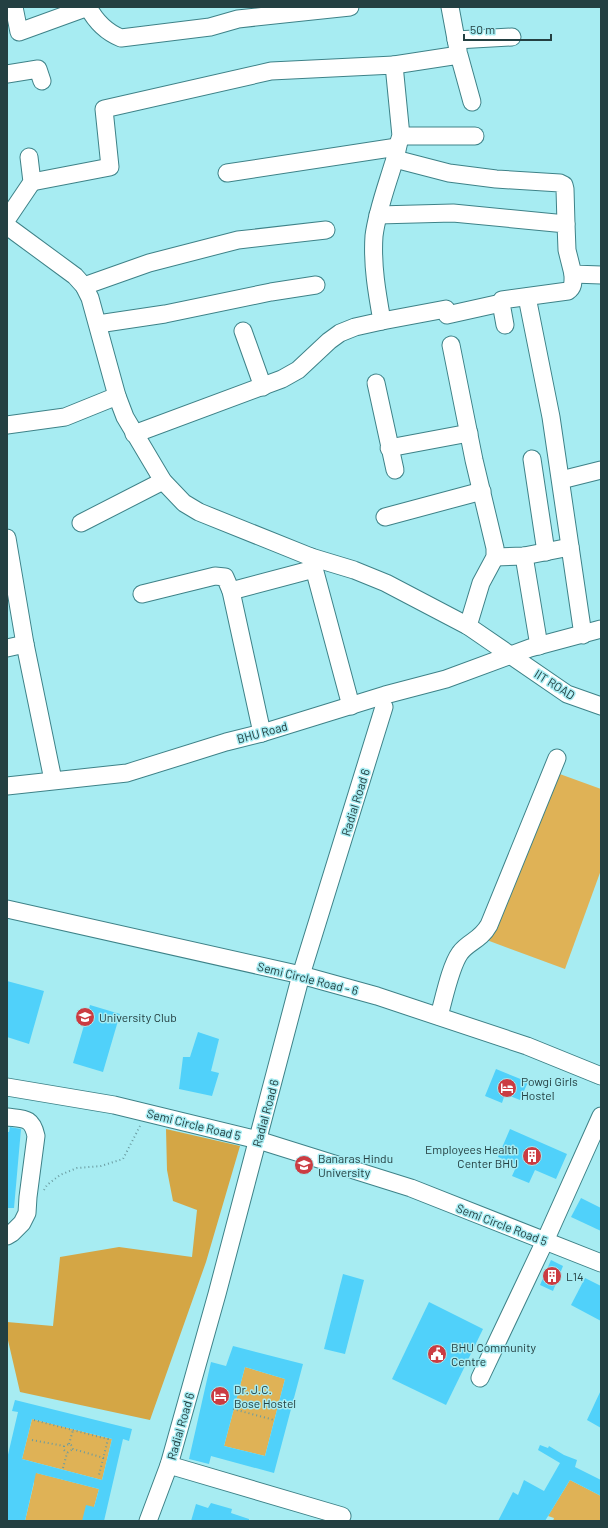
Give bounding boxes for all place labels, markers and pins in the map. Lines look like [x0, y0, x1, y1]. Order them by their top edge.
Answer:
school or university icon: University Club [74, 1006, 96, 1028]
place label: University Club [99, 1010, 177, 1024]
place label: Powgi Girls Hostel [521, 1074, 578, 1102]
hotel icon: Powgi Girls Hostel [496, 1077, 518, 1099]
place label: Employees Health Center BHU [425, 1142, 518, 1170]
building icon: Employees Health Center BHU [521, 1145, 543, 1167]
place label: Banaras Hindu University [318, 1151, 393, 1179]
school or university icon: Banaras Hindu University [293, 1154, 315, 1176]
building icon: L14 [541, 1265, 563, 1287]
place label: L14 [566, 1269, 584, 1283]
place label: BHU Community Centre [451, 1340, 537, 1368]
public building icon: BHU Community Centre [426, 1343, 448, 1365]
place label: Dr. J.C. Bose Hostel [234, 1382, 296, 1410]
hotel icon: Dr. J.C. Bose Hostel [209, 1385, 231, 1407]

